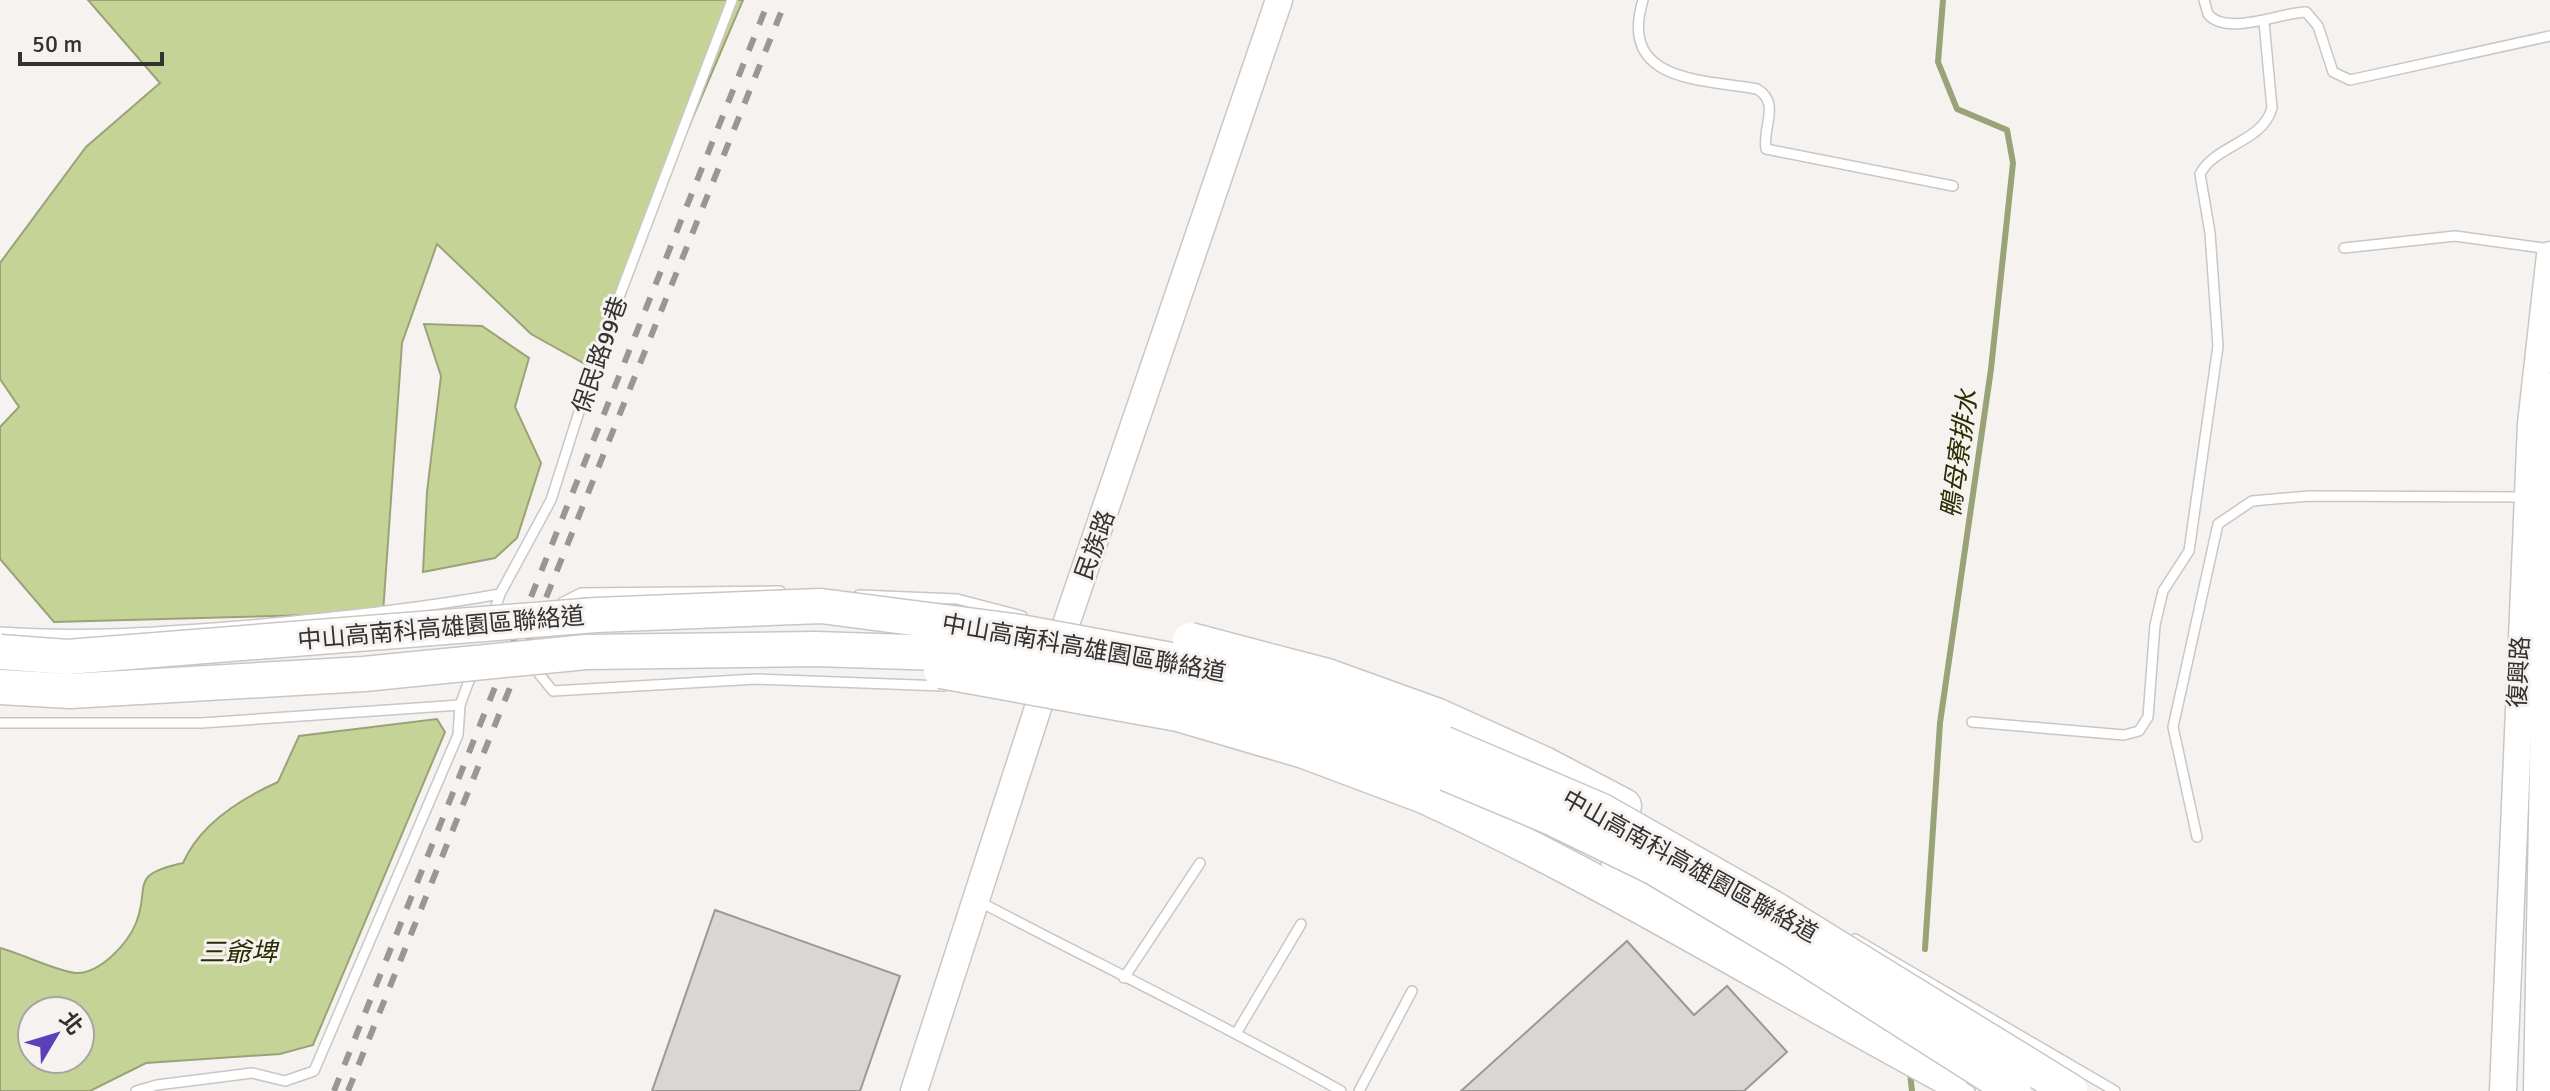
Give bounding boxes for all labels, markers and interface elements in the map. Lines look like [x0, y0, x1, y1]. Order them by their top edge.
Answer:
scale bar [20, 16, 162, 66]
text: 50 m [32, 29, 82, 59]
street label: 保民路99巷 [566, 292, 634, 418]
water label: 鴨母寮排水 [1935, 387, 1985, 521]
street label: 民族路 [1069, 506, 1121, 584]
street label: 中山高南科高雄園區聯絡道 [296, 601, 586, 655]
street label: 中山高南科高雄園區聯絡道 [940, 608, 1228, 688]
street label: 復興路 [2502, 635, 2536, 709]
street label: 中山高南科高雄園區聯絡道 [1557, 783, 1823, 949]
water label: 三爺埤 [199, 937, 280, 969]
north arrow [16, 995, 96, 1075]
text: 北 [54, 1006, 89, 1040]

